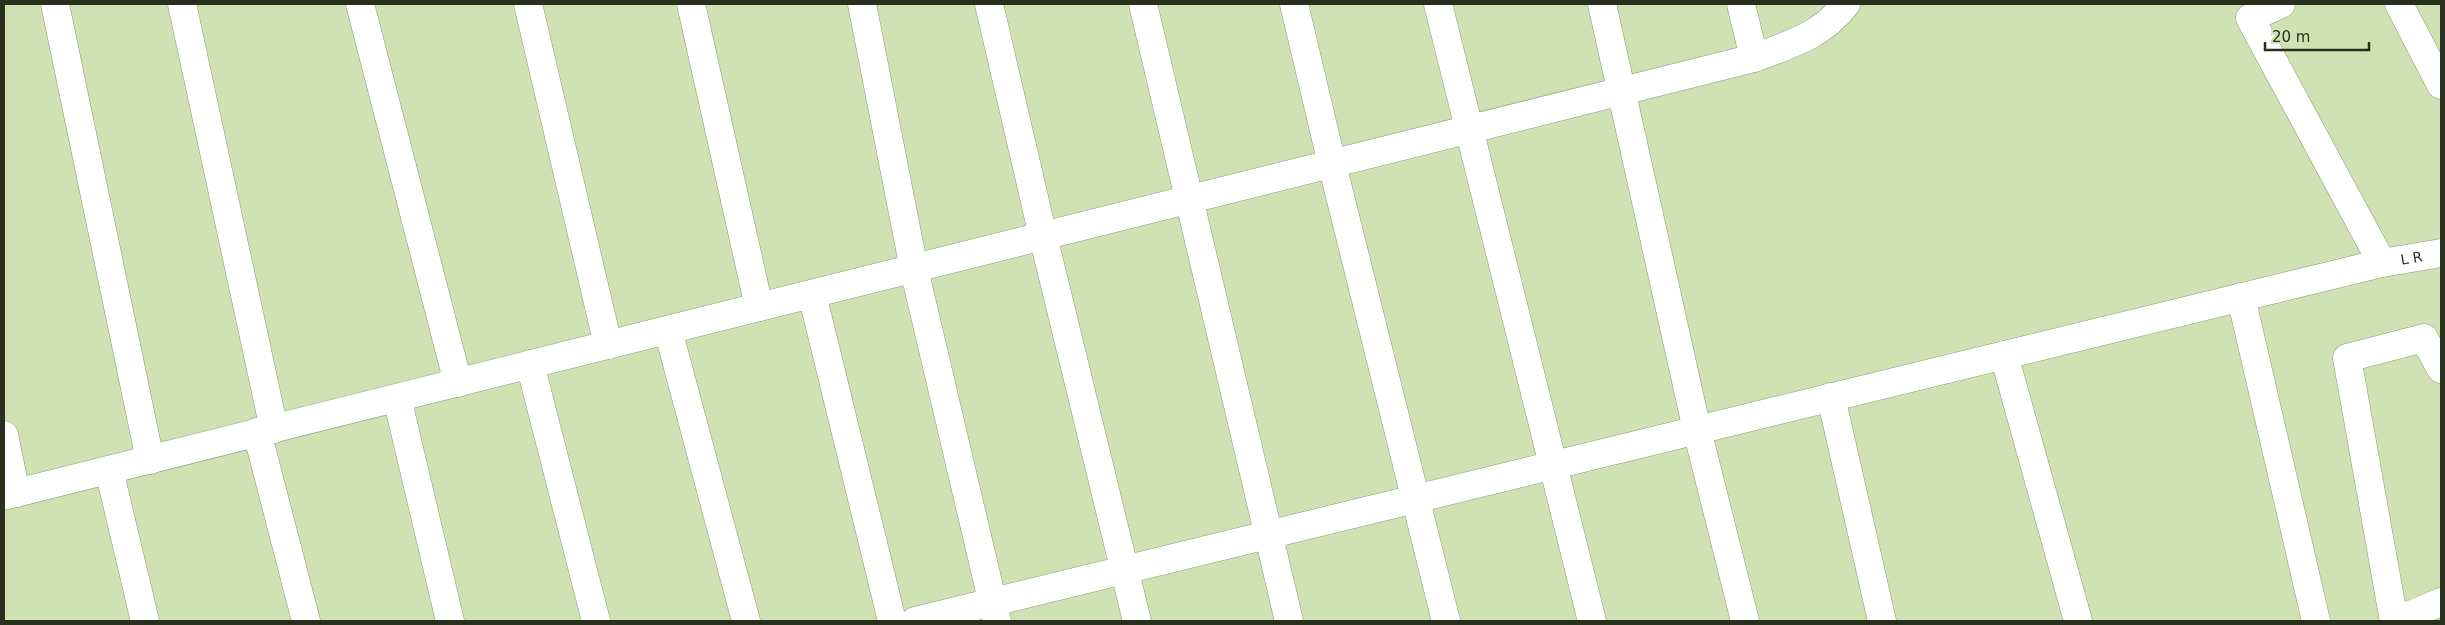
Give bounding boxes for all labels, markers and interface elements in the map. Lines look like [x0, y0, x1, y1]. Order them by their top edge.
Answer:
scale bar [2265, 20, 2369, 52]
text: 20 m [2272, 28, 2310, 46]
street label: L R [2399, 248, 2424, 268]

